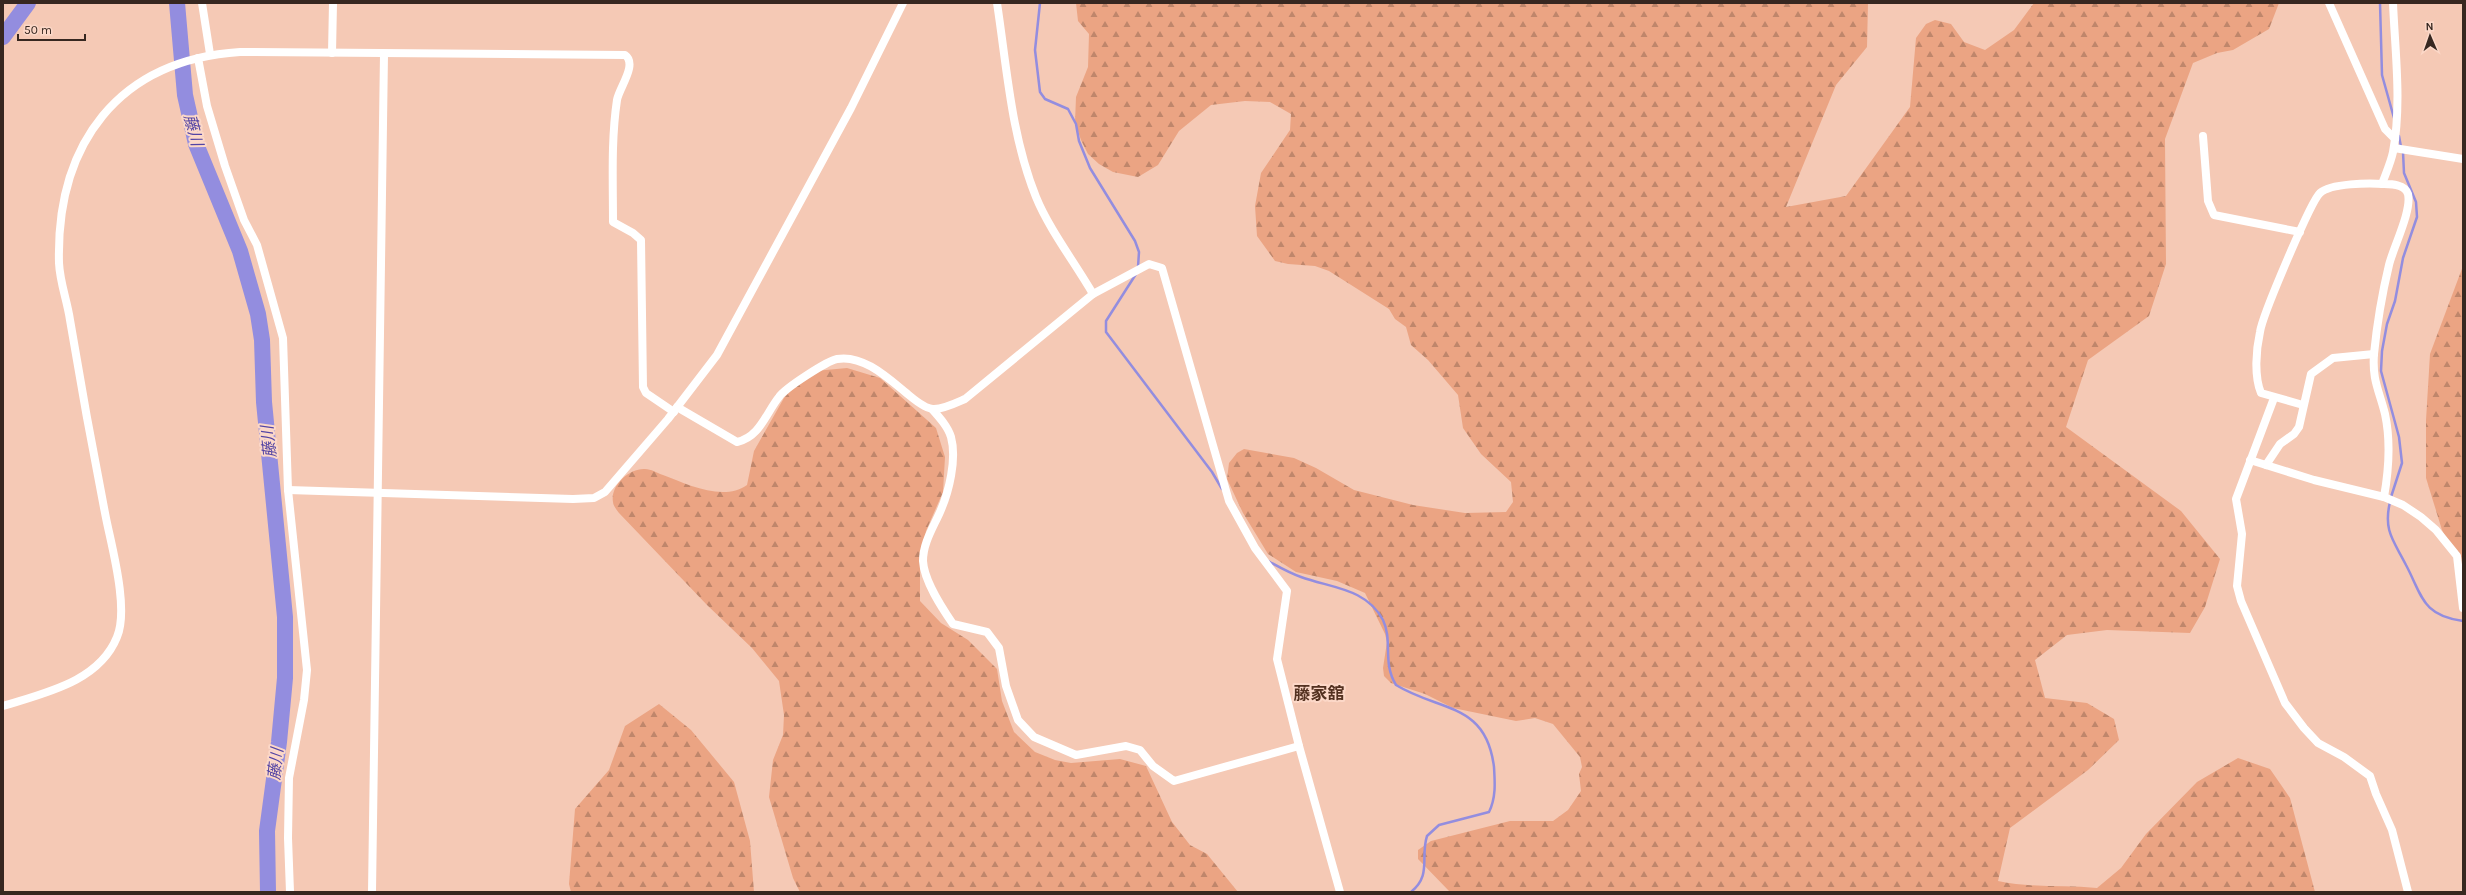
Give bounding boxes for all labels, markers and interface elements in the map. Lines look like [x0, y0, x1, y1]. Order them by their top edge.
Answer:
scale bar [18, 16, 85, 42]
north arrow [2410, 16, 2450, 56]
text: N [2425, 20, 2434, 33]
text: 50 m [24, 23, 52, 37]
water label: 藤川 [180, 112, 207, 150]
water label: 藤川 [257, 423, 280, 459]
district label: 藤家舘 [1294, 683, 1345, 703]
water label: 藤川 [264, 745, 287, 781]

